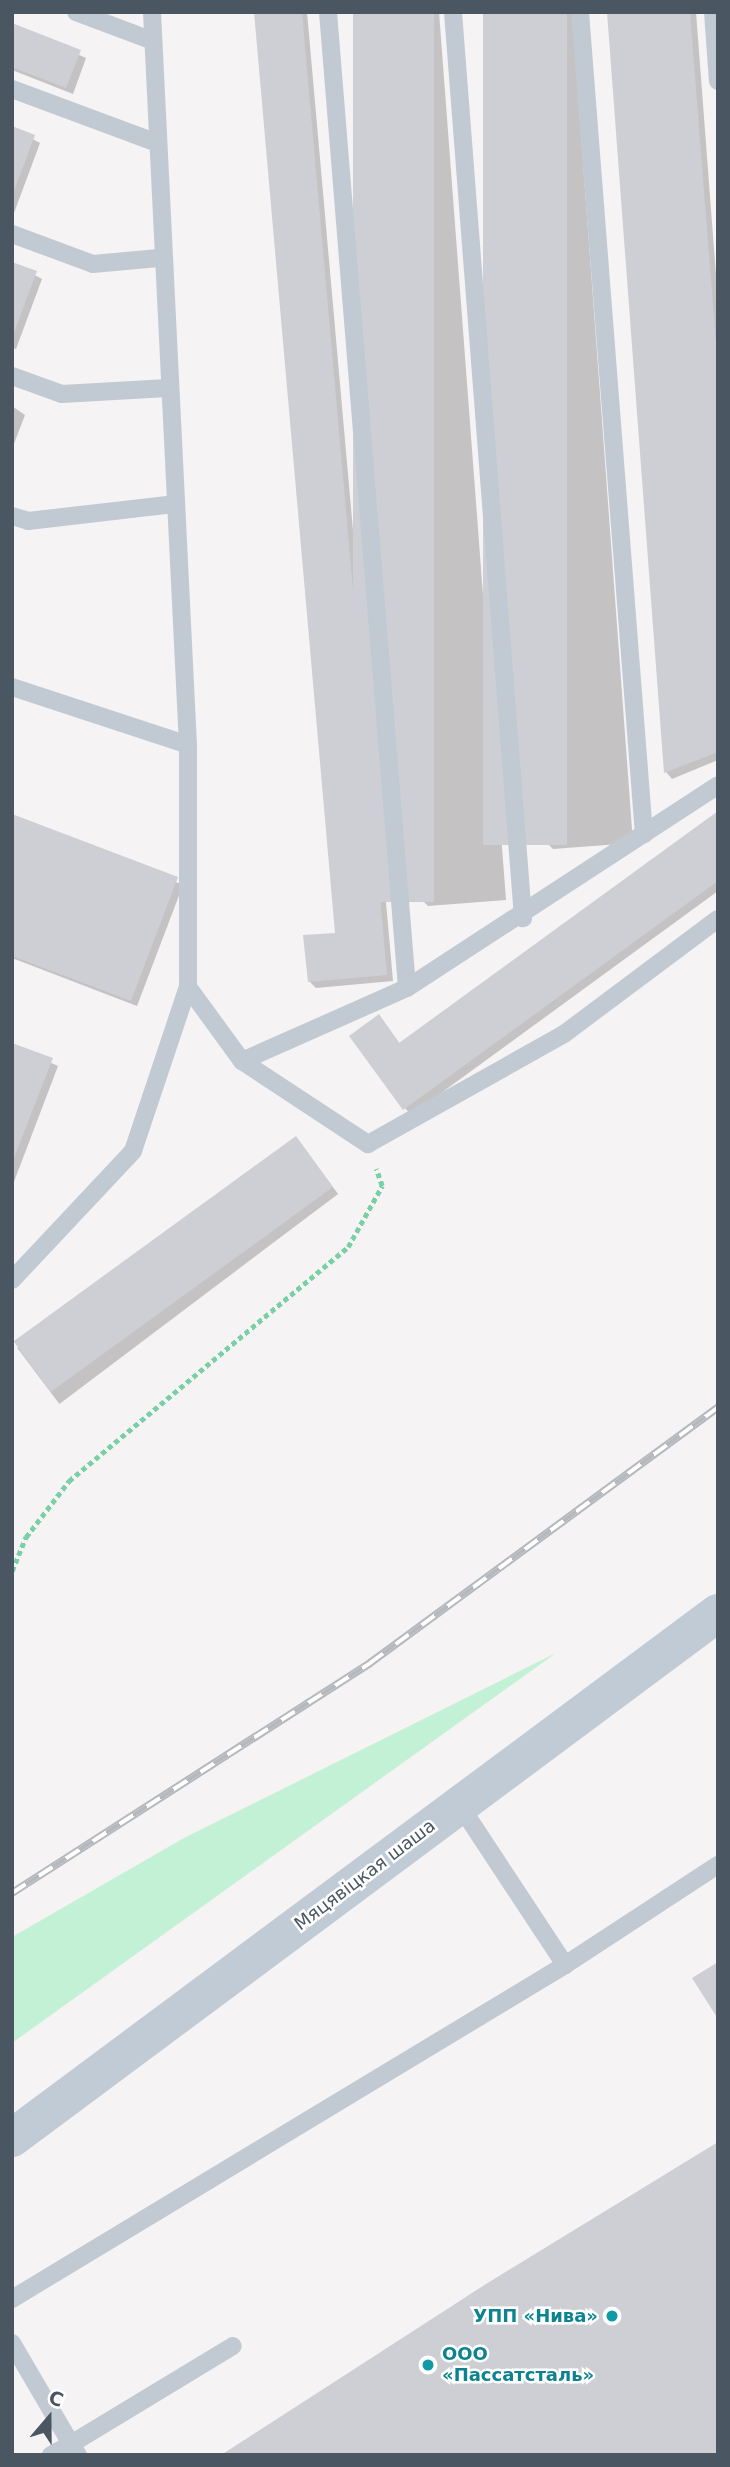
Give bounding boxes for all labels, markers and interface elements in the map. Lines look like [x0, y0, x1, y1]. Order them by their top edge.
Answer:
street label: Мяцявіцкая шаша [290, 1815, 440, 1935]
place label: УПП «Нива» [473, 2305, 598, 2327]
marker: УПП «Нива» [604, 2308, 620, 2324]
place label: ООО «Пассатсталь» [442, 2344, 594, 2386]
marker: ООО «Пассатсталь» [420, 2357, 436, 2373]
north arrow [14, 2383, 84, 2453]
text: С [46, 2386, 66, 2411]

